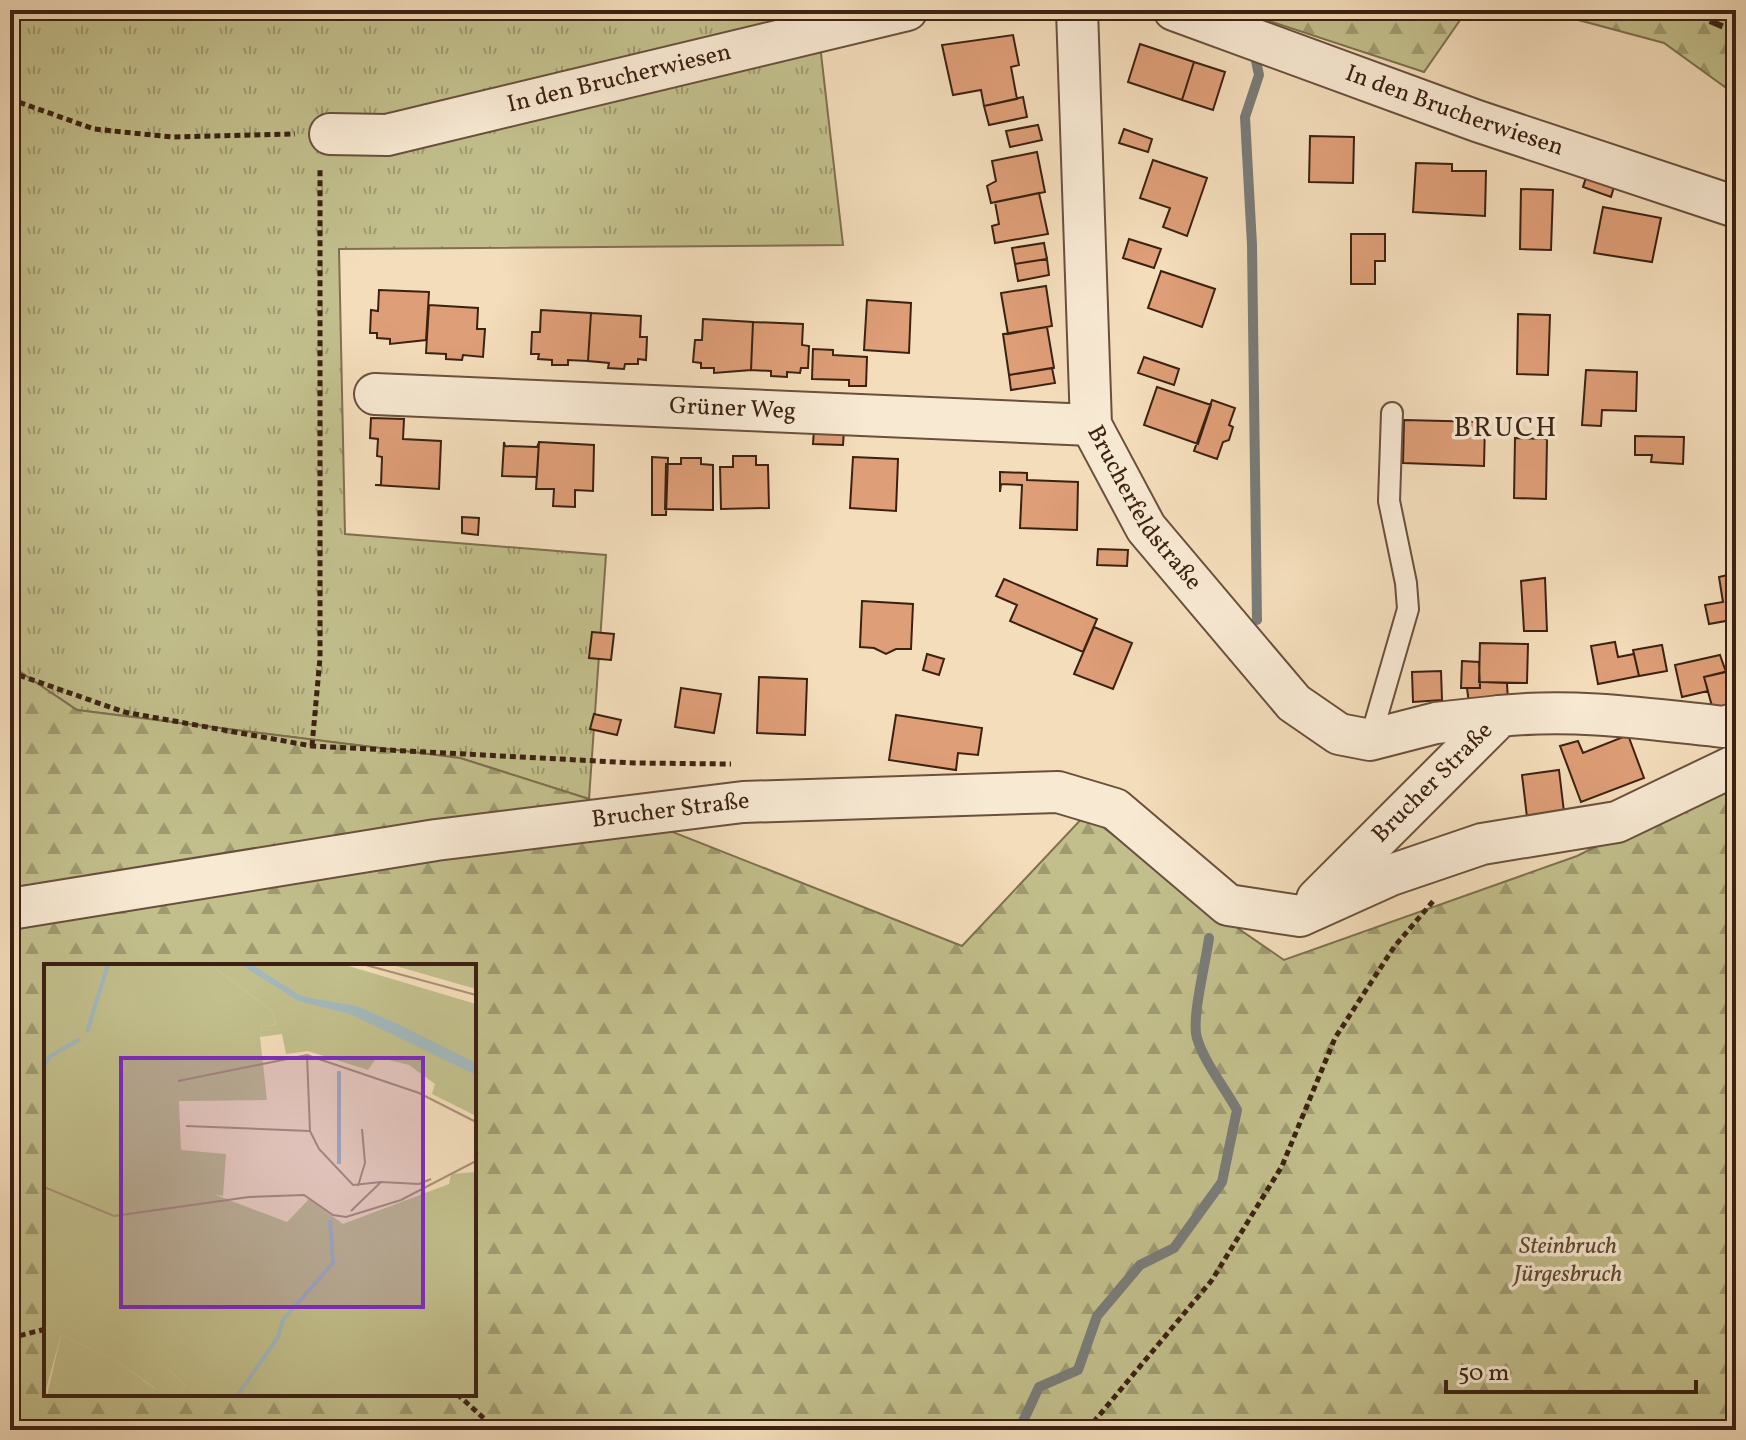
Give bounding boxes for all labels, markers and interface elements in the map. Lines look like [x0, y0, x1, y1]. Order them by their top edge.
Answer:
street label: In den Brucherwiesen [504, 36, 735, 122]
street label: In den Brucherwiesen [1340, 57, 1568, 165]
street label: Grüner Weg [669, 390, 797, 429]
district label: BRUCH [1454, 409, 1558, 448]
street label: Brucherfeldstraße [1077, 420, 1209, 598]
street label: Brucher Straße [1365, 715, 1501, 851]
street label: Brucher Straße [590, 785, 750, 838]
inset map [44, 964, 476, 1396]
park label: Steinbruch Jürgesbruch [1512, 1230, 1622, 1292]
scale bar [1446, 1344, 1696, 1394]
text: 50 m [1458, 1357, 1510, 1391]

